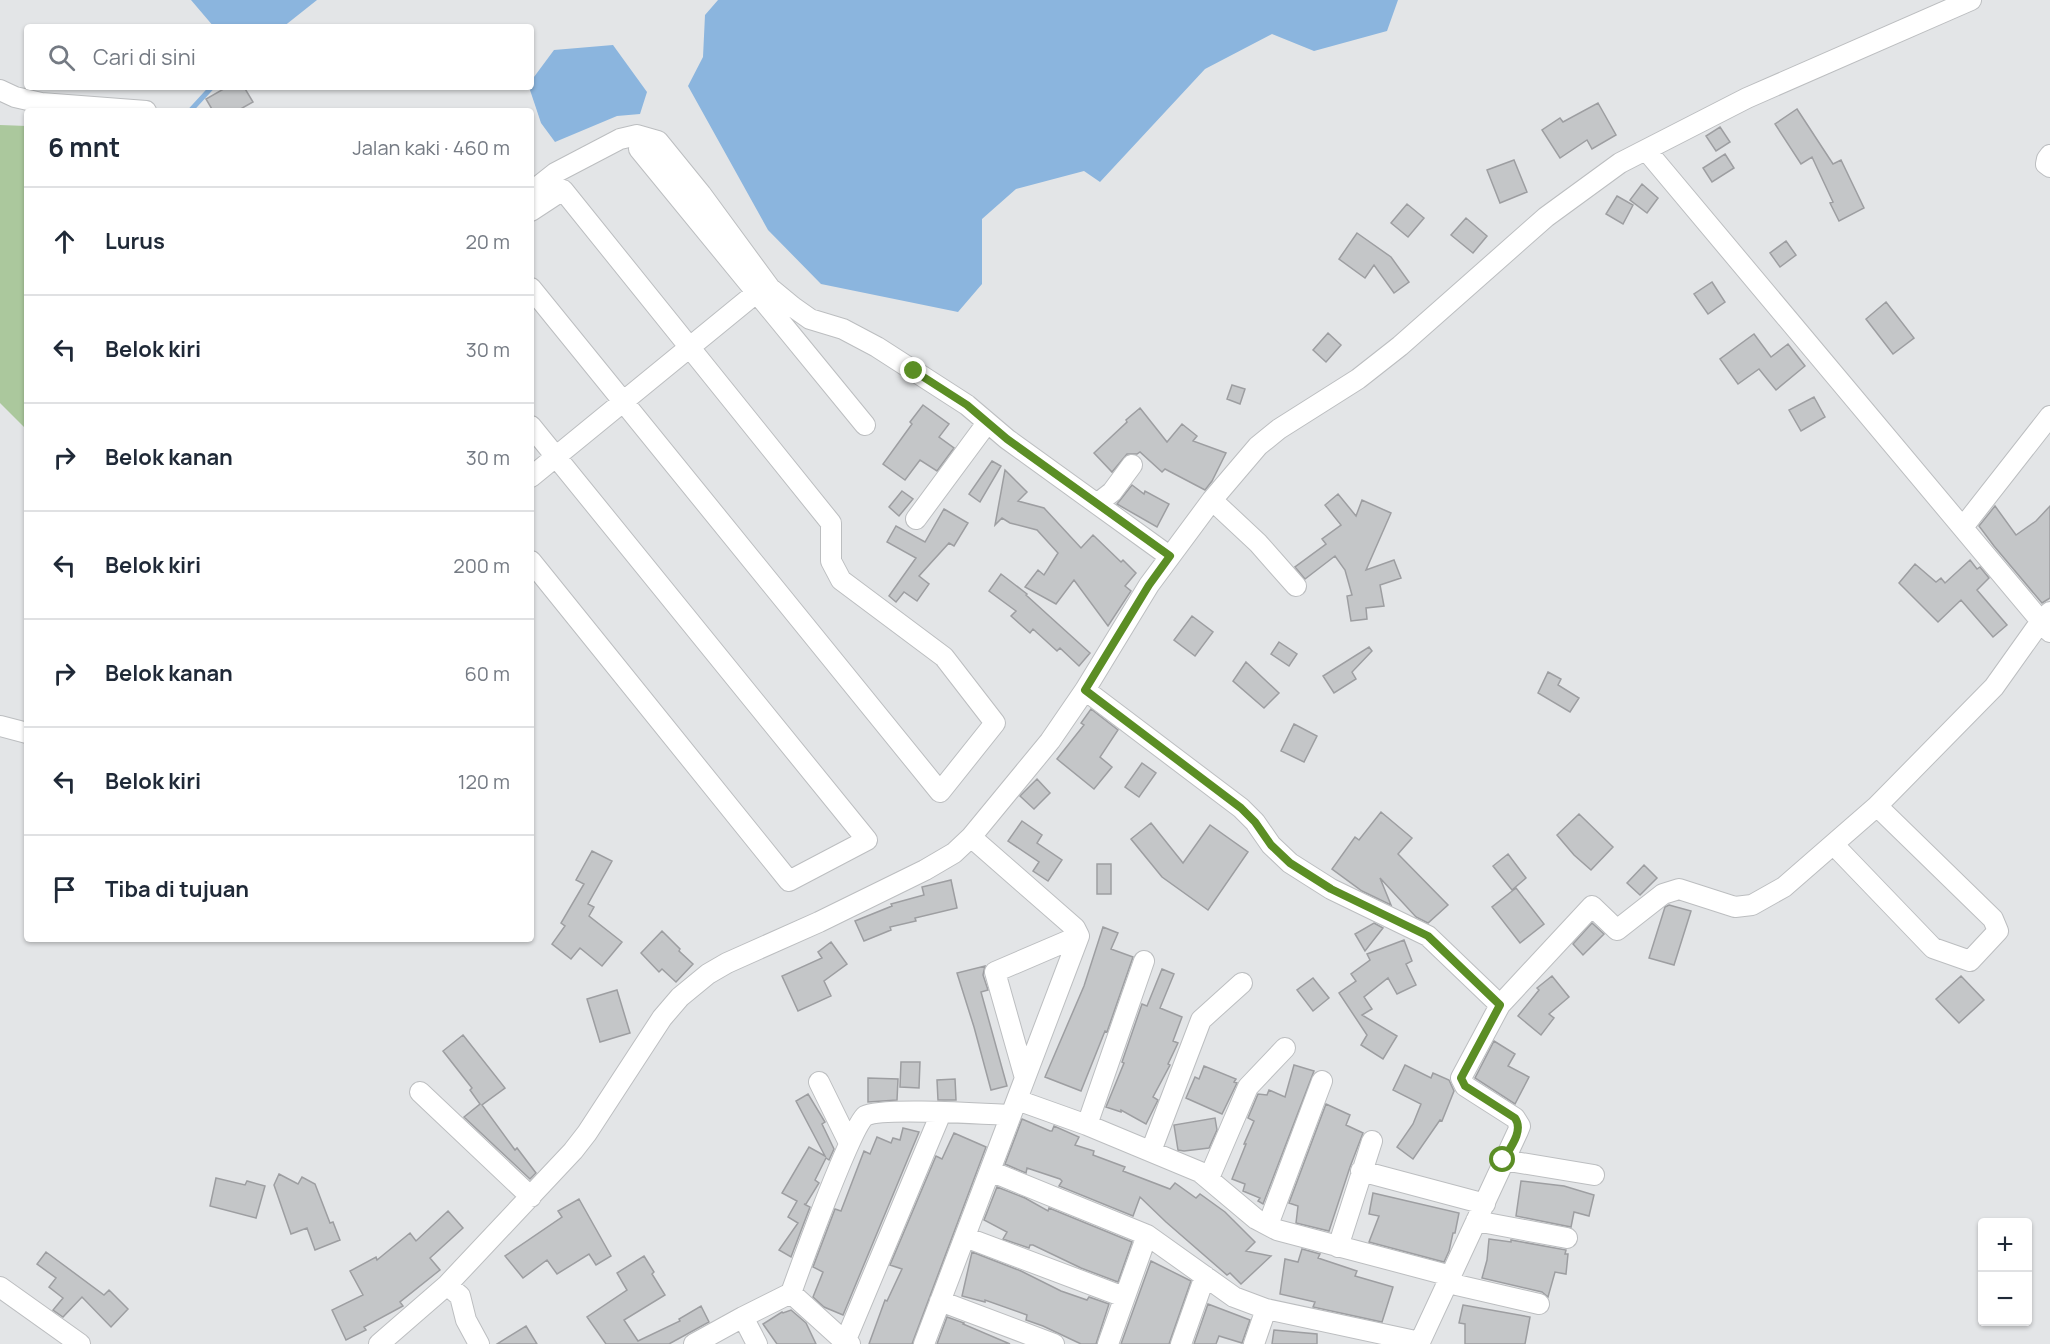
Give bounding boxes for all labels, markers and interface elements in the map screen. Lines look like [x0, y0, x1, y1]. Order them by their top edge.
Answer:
search box [24, 24, 534, 90]
icon: search [45, 41, 78, 74]
text: Cari di sini [93, 42, 196, 72]
text: 6 mnt [48, 129, 120, 165]
text: Jalan kaki · 460 m [352, 134, 510, 161]
icon: ahead [48, 225, 81, 258]
text: Lurus [105, 226, 165, 256]
text: 20 m [465, 228, 510, 255]
icon: left [48, 333, 81, 366]
text: Belok kiri [105, 334, 201, 364]
text: 30 m [466, 336, 510, 363]
route end [900, 357, 926, 383]
icon: right [48, 441, 81, 474]
text: Belok kanan [105, 442, 233, 472]
text: 30 m [466, 444, 510, 471]
icon: left [48, 549, 81, 582]
text: Belok kiri [105, 550, 201, 580]
text: 200 m [453, 552, 510, 579]
icon: right [48, 657, 81, 690]
text: Belok kanan [105, 658, 233, 688]
text: 60 m [464, 660, 510, 687]
icon: left [48, 765, 81, 798]
text: Belok kiri [105, 766, 201, 796]
text: 120 m [458, 768, 510, 795]
icon: arrive [48, 873, 81, 906]
text: Tiba di tujuan [105, 874, 249, 904]
route start [1489, 1146, 1515, 1172]
map controls [1978, 1218, 2032, 1326]
button: + [1978, 1218, 2032, 1272]
button: − [1978, 1272, 2032, 1326]

